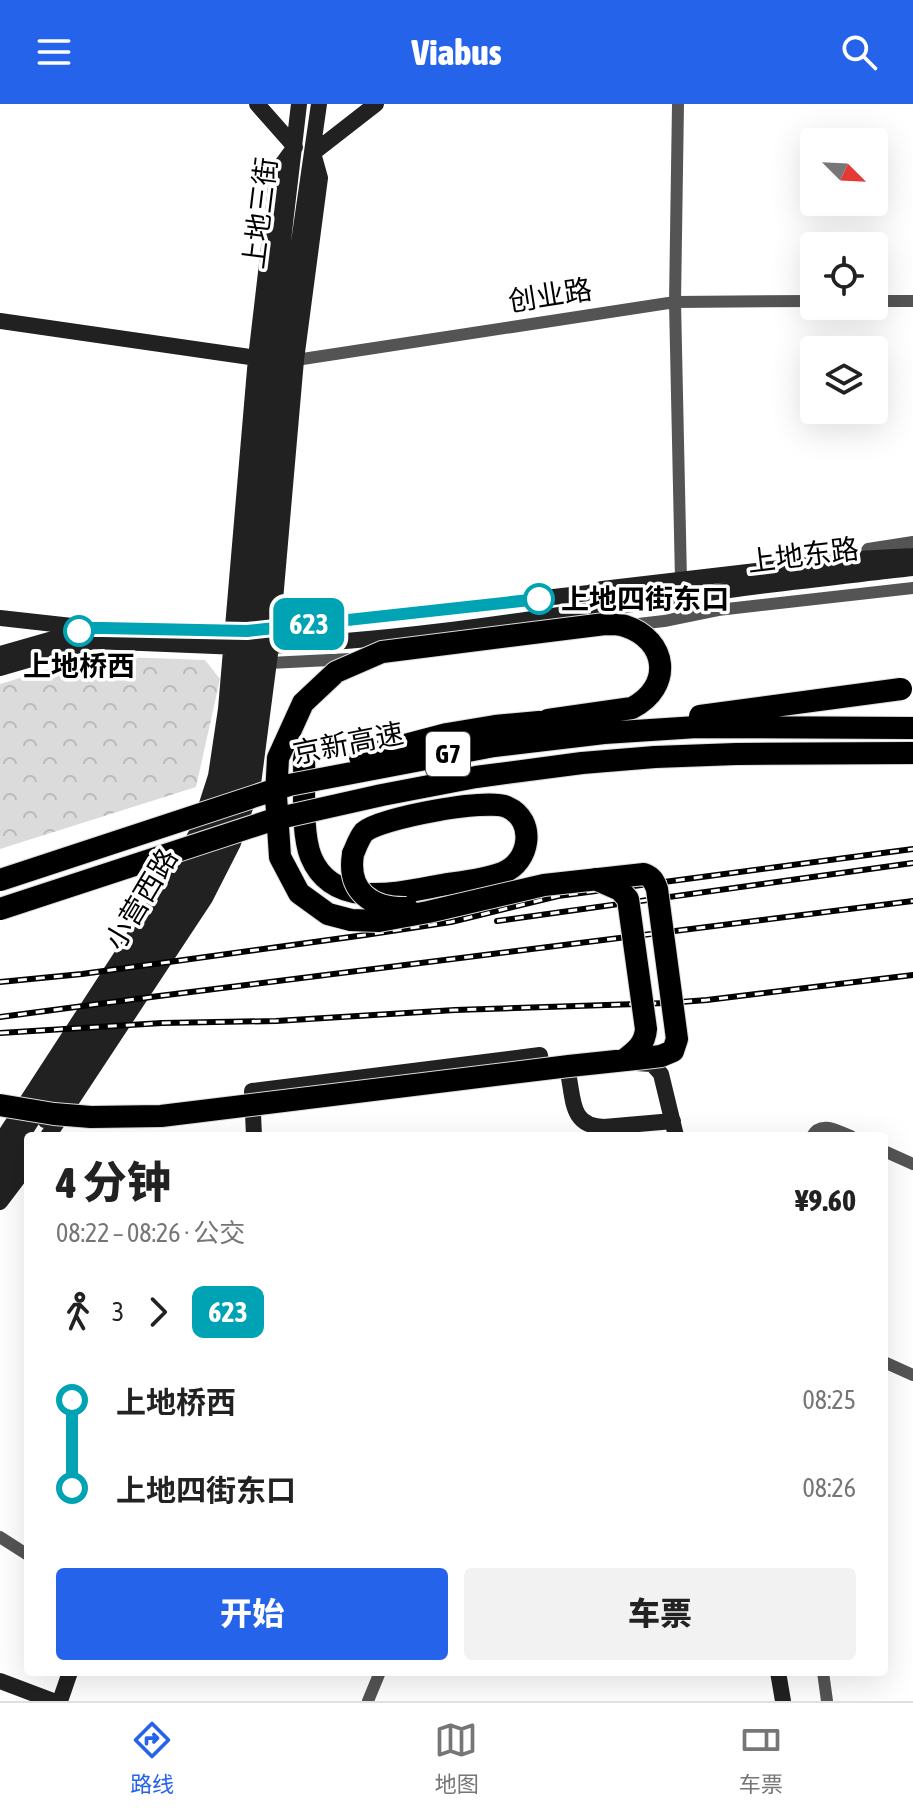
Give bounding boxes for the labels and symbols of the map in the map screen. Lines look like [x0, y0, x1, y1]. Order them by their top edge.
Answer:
north arrow [800, 128, 888, 216]
street label: 上地三街 [237, 155, 283, 271]
street label: 创业路 [506, 273, 594, 317]
street label: 上地东路 [745, 532, 861, 578]
place label: 上地四街东口 [561, 583, 729, 615]
marker: 上地四街东口 [524, 584, 554, 614]
line badge: 623 [263, 598, 355, 650]
marker: 上地桥西 [64, 616, 94, 646]
place label: 上地桥西 [23, 650, 135, 682]
street label: 京新高速 [290, 717, 406, 769]
road number: G7 [426, 732, 470, 776]
street label: 小营西路 [98, 843, 184, 955]

